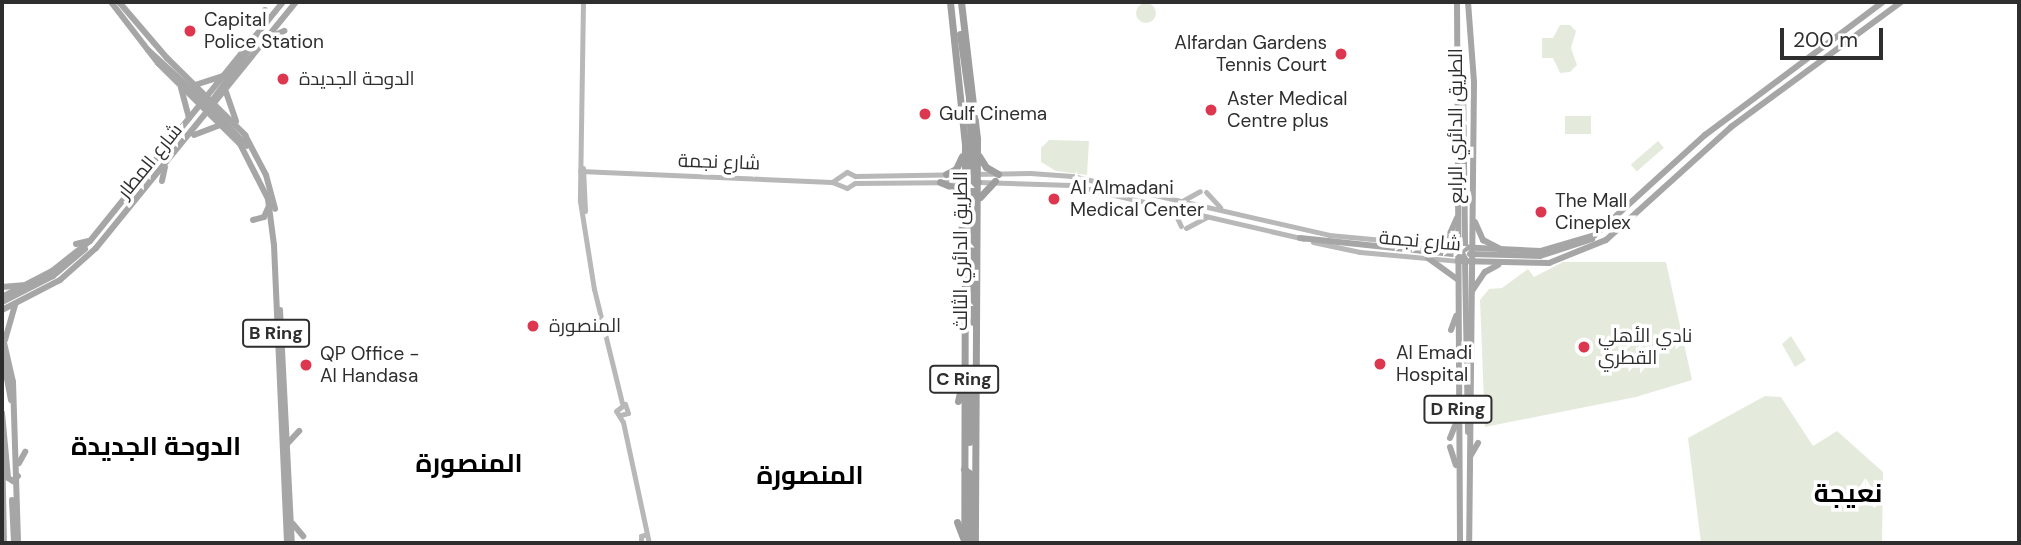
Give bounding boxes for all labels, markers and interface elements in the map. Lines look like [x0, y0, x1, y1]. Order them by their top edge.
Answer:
place label: Capital Police Station [204, 9, 324, 53]
scale bar [1783, 14, 1886, 58]
marker: Capital Police Station [182, 23, 198, 39]
text: 200 m [1793, 26, 1858, 54]
place label: Alfardan Gardens Tennis Court [1174, 32, 1327, 76]
marker: Alfardan Gardens Tennis Court [1333, 46, 1349, 62]
street label: الطريق الدائري الرابع [1445, 48, 1467, 204]
place label: الدوحة الجديدة [299, 68, 415, 90]
marker: الدوحة الجديدة [273, 69, 293, 89]
place label: Aster Medical Centre plus [1227, 88, 1347, 132]
marker: Aster Medical Centre plus [1201, 100, 1221, 120]
place label: Gulf Cinema [939, 103, 1047, 125]
marker: Gulf Cinema [917, 106, 933, 122]
street label: شارع المطار [113, 119, 187, 203]
street label: شارع نجمة [678, 149, 760, 175]
street label: الطريق الدائري الثالث [950, 171, 972, 331]
place label: Al Almadani Medical Center [1070, 177, 1204, 221]
marker: Al Almadani Medical Center [1044, 189, 1064, 209]
place label: The Mall Cineplex [1555, 190, 1631, 234]
marker: The Mall Cineplex [1533, 204, 1549, 220]
street label: شارع نجمة [1378, 226, 1462, 256]
place label: المنصورة [549, 315, 621, 337]
marker: المنصورة [523, 316, 543, 336]
road number: B Ring [241, 318, 311, 348]
place label: نادي الأهلي القطري [1598, 325, 1692, 369]
marker: نادي الأهلي القطري [1576, 339, 1592, 355]
place label: Al Emadi Hospital [1396, 342, 1472, 386]
place label: QP Office - Al Handasa [320, 343, 420, 387]
marker: Al Emadi Hospital [1370, 354, 1390, 374]
marker: QP Office - Al Handasa [298, 357, 314, 373]
road number: C Ring [929, 365, 999, 394]
road number: D Ring [1423, 394, 1493, 424]
district label: الدوحة الجديدة [71, 431, 241, 463]
district label: المنصورة [415, 448, 523, 480]
district label: المنصورة [756, 460, 864, 492]
district label: نعيجة [1814, 478, 1882, 510]

